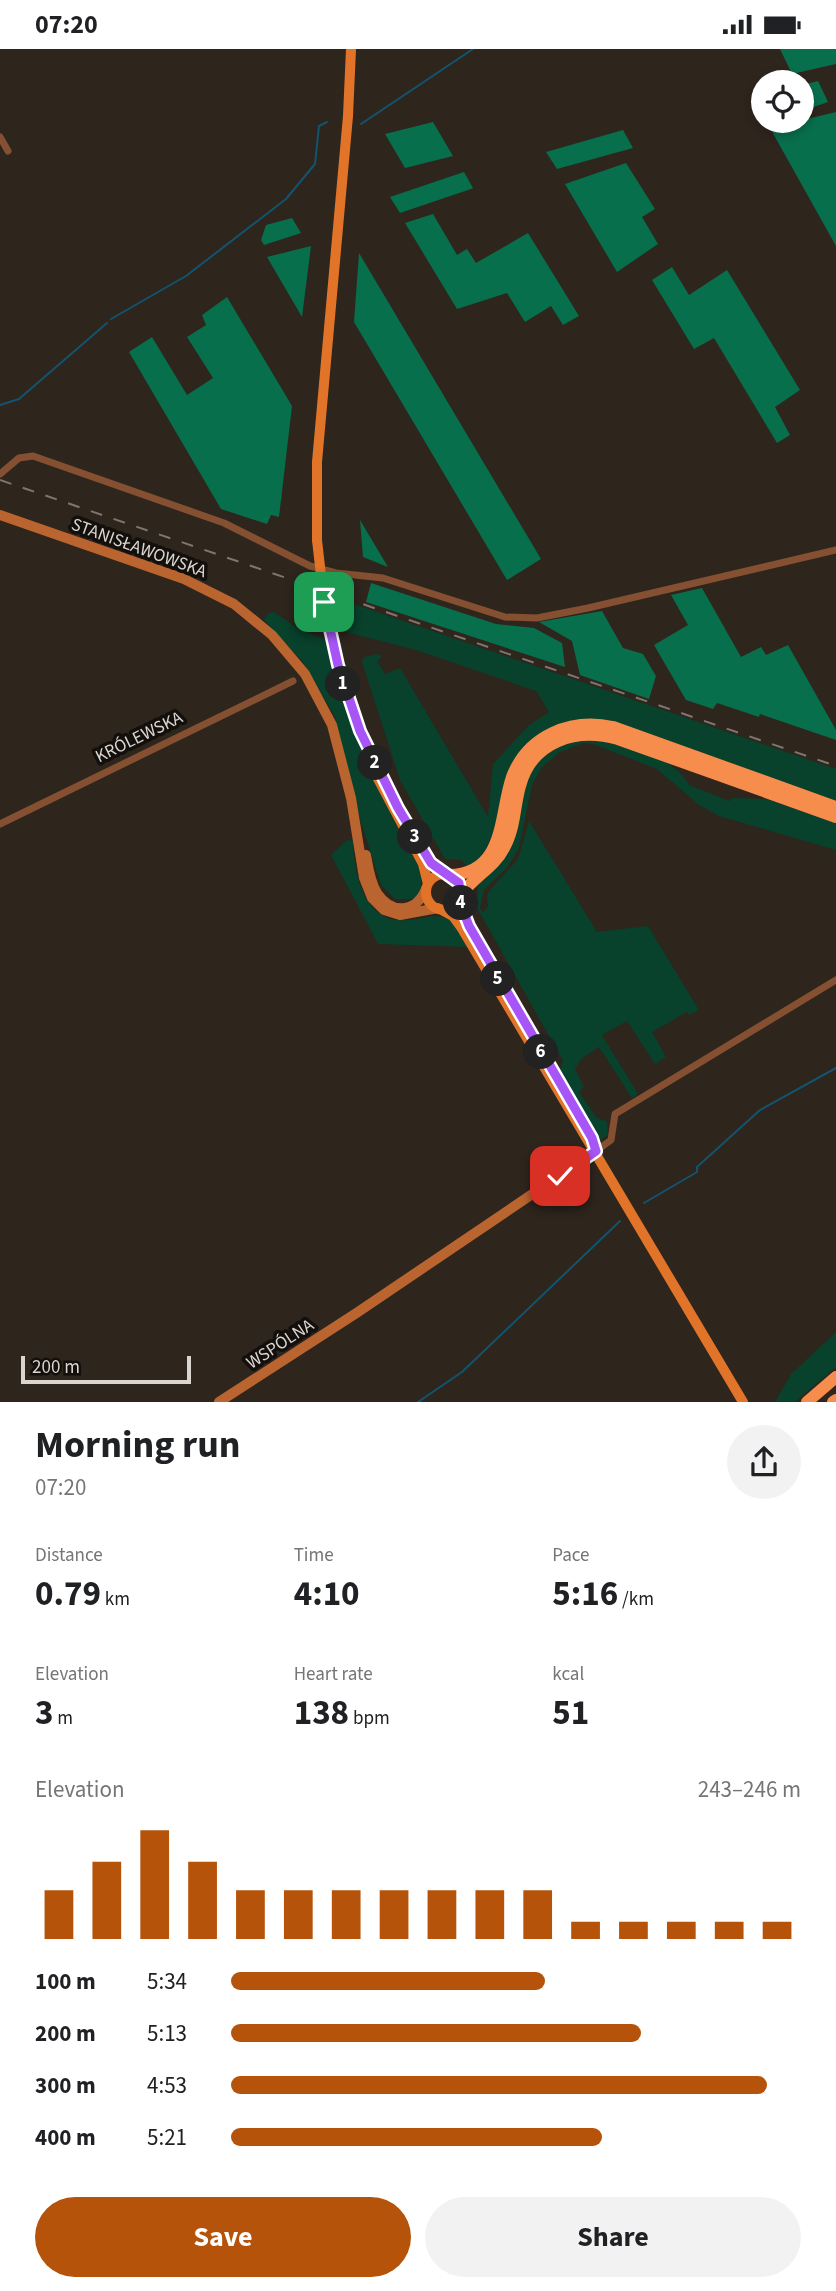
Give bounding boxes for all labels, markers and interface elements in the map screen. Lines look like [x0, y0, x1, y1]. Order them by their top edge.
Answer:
text: 07:20 [35, 6, 98, 43]
map controls [751, 70, 814, 133]
button: locate [751, 70, 814, 133]
street label: STANISŁAWOWSKA [68, 512, 210, 584]
pin [294, 572, 354, 632]
icon: arrive [305, 583, 343, 621]
pin: 1 [326, 667, 360, 701]
text: 1 [337, 670, 348, 697]
street label: KRÓLEWSKA [91, 705, 187, 769]
pin: 2 [358, 745, 392, 781]
text: 2 [369, 749, 380, 776]
pin: 3 [398, 819, 432, 855]
text: 3 [409, 823, 420, 850]
pin: 4 [444, 885, 478, 921]
text: 4 [455, 889, 466, 916]
pin: 5 [480, 961, 516, 997]
text: 5 [492, 965, 503, 992]
pin: 6 [524, 1035, 558, 1069]
text: 6 [535, 1038, 546, 1065]
pin [530, 1146, 590, 1206]
icon: check [541, 1157, 579, 1195]
street label: WSPÓLNA [241, 1313, 319, 1375]
scale bar [21, 1353, 191, 1385]
text: 200 m [32, 1354, 80, 1381]
text: Morning run [35, 1418, 240, 1472]
button: share [727, 1425, 801, 1499]
text: 07:20 [35, 1471, 86, 1504]
text: Distance [35, 1542, 103, 1569]
text: Time [294, 1542, 334, 1569]
text: Pace [552, 1542, 590, 1569]
text: 0.79 [35, 1569, 101, 1619]
text: 4:10 [294, 1569, 360, 1619]
text: 5:16 [552, 1569, 618, 1619]
text: km [101, 1586, 130, 1613]
text: /km [618, 1586, 654, 1613]
text: Elevation [35, 1661, 109, 1688]
text: Heart rate [294, 1661, 373, 1688]
text: kcal [552, 1661, 584, 1688]
text: 3 [35, 1688, 53, 1738]
text: 138 [294, 1688, 349, 1738]
text: 51 [552, 1688, 589, 1738]
text: m [53, 1705, 73, 1732]
text: bpm [349, 1705, 390, 1732]
text: Elevation [35, 1773, 125, 1806]
text: 243–246 m [698, 1773, 801, 1806]
text: 100 m [35, 1965, 96, 1998]
text: 5:34 [147, 1965, 187, 1998]
text: 200 m [35, 2017, 96, 2050]
text: 5:13 [147, 2017, 187, 2050]
text: 300 m [35, 2069, 96, 2102]
text: 4:53 [147, 2069, 187, 2102]
text: 400 m [35, 2121, 96, 2154]
text: 5:21 [147, 2121, 187, 2154]
button: Save [35, 2197, 411, 2277]
button: Share [425, 2197, 801, 2277]

